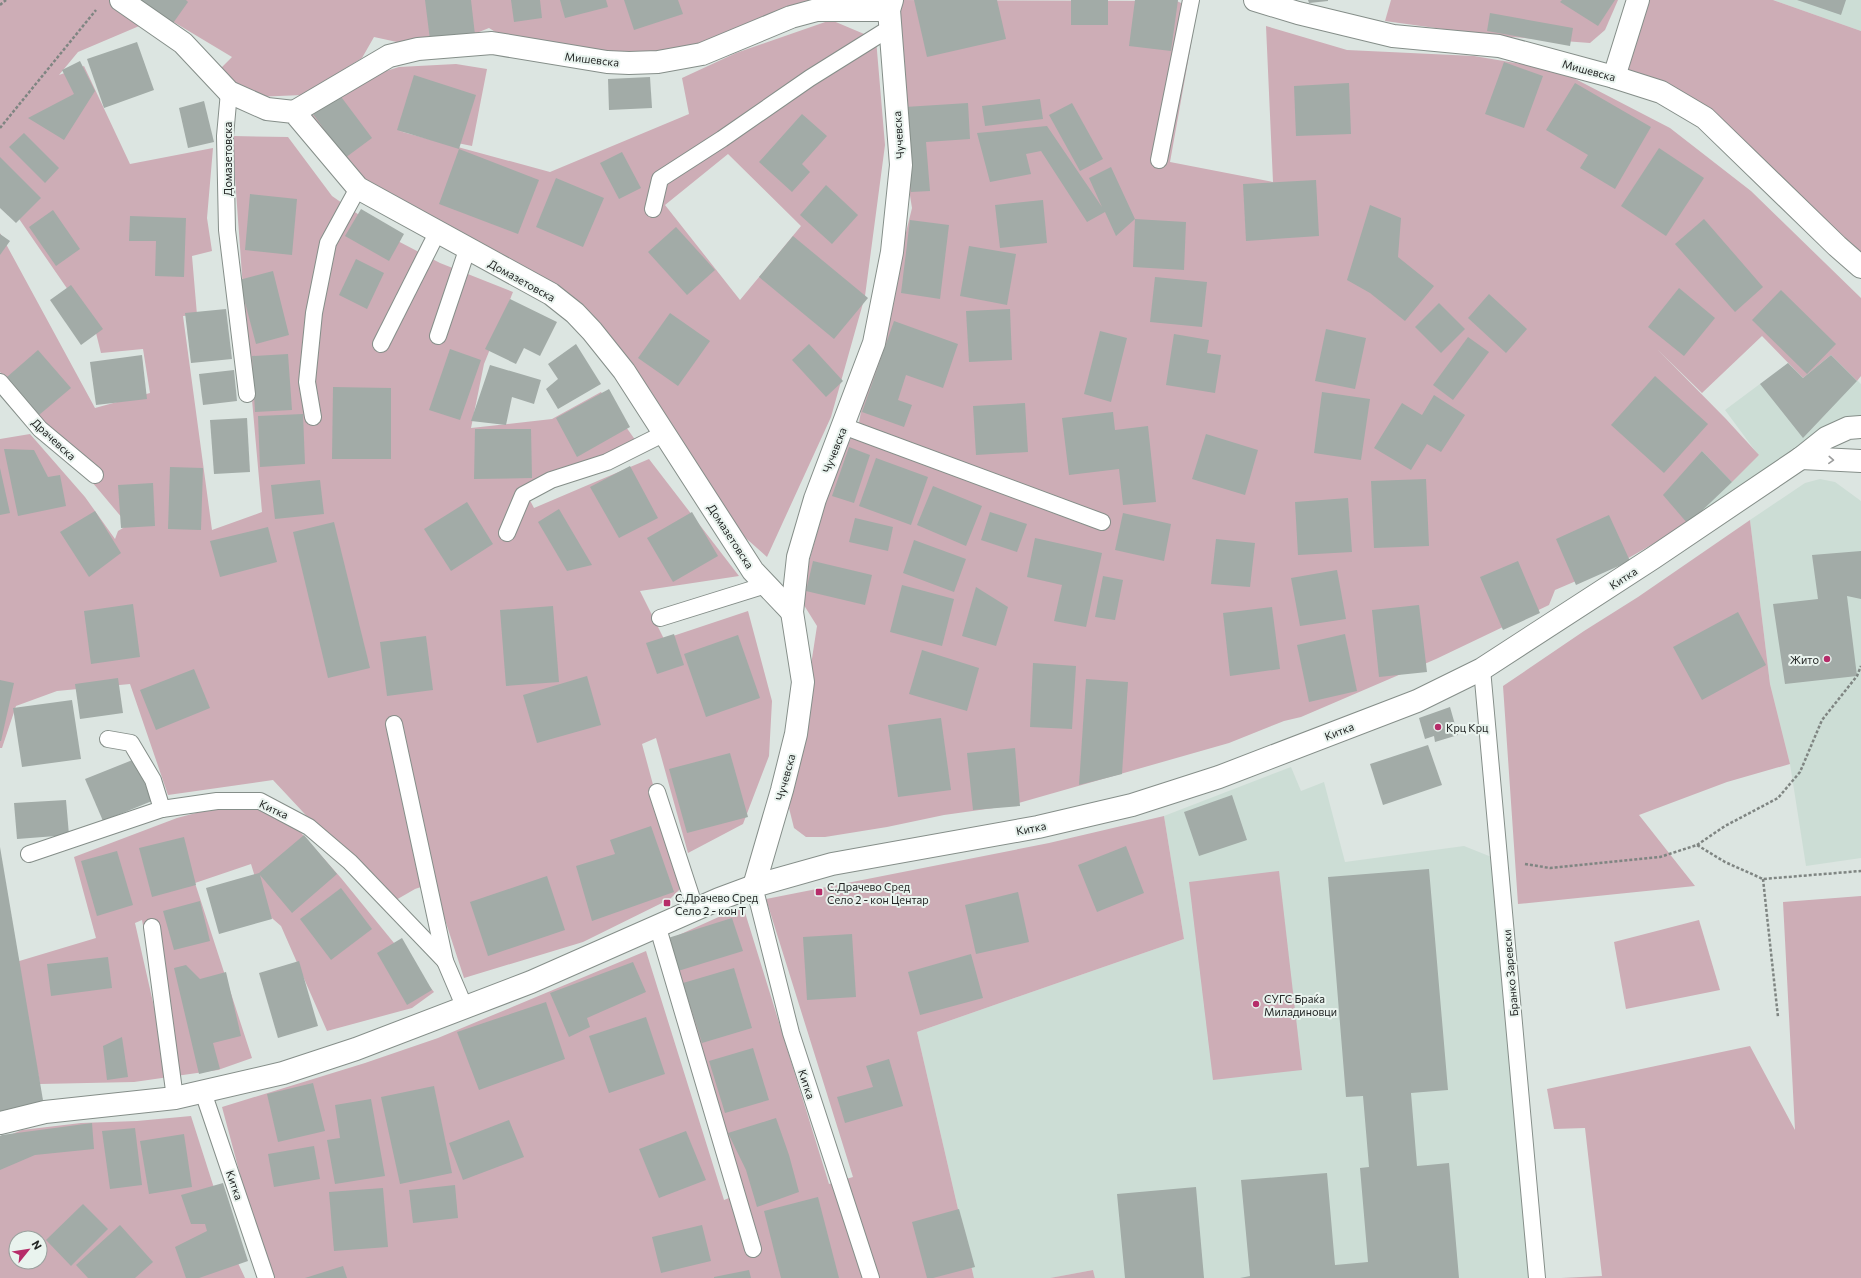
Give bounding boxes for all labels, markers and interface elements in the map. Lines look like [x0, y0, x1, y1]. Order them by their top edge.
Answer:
street label: Мишевска [564, 49, 620, 69]
street label: Мишевска [1561, 57, 1617, 83]
street label: Чучевска [890, 111, 906, 159]
street label: Домазетовска [221, 122, 234, 196]
street label: Домазетовска [486, 256, 558, 304]
street label: Драчевска [29, 415, 79, 463]
street label: Чучевска [819, 425, 849, 475]
one-way arrow [1828, 455, 1834, 464]
street label: Домазетовска [705, 501, 757, 571]
street label: Китка [1607, 564, 1639, 592]
place label: Жито [1790, 653, 1819, 666]
marker: Жито [1822, 654, 1832, 664]
street label: Китка [1322, 719, 1356, 743]
place label: Крц Крц [1446, 721, 1489, 734]
marker: Крц Крц [1433, 722, 1443, 732]
street label: Чучевска [773, 752, 797, 802]
street label: Китка [257, 797, 291, 821]
street label: Китка [1015, 819, 1047, 837]
place label: С.Драчево Сред Село 2 - кон Центар [827, 880, 929, 906]
marker: С.Драчево Сред Село 2 - кон Центар [814, 887, 824, 897]
place label: С.Драчево Сред Село 2 - кон T [675, 891, 759, 917]
marker: С.Драчево Сред Село 2 - кон T [662, 898, 672, 908]
street label: Бранко Заревски [1500, 929, 1520, 1017]
place label: СУГС Браќа Миладиновци [1264, 992, 1337, 1018]
marker: СУГС Браќа Миладиновци [1251, 999, 1261, 1009]
street label: Китка [796, 1068, 818, 1100]
street label: Китка [224, 1168, 246, 1202]
north arrow [8, 1230, 48, 1270]
text: N [29, 1238, 45, 1252]

